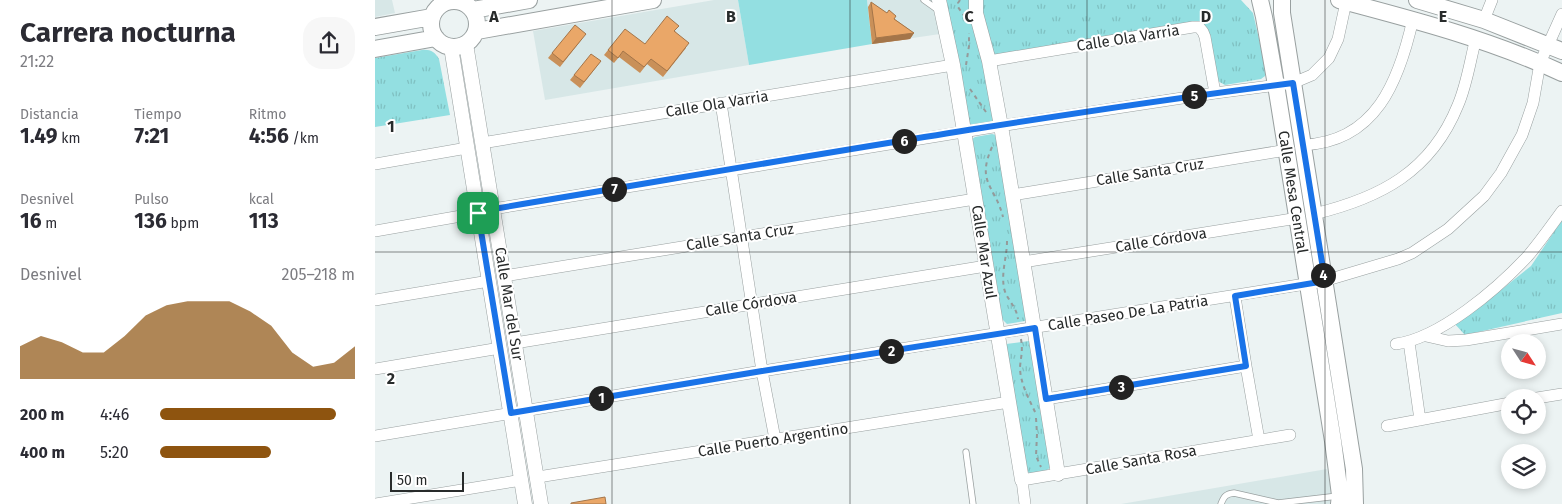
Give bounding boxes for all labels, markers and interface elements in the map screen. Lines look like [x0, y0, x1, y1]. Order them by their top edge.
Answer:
text: A [488, 7, 499, 26]
text: B [726, 7, 736, 26]
text: C [964, 7, 974, 26]
text: D [1201, 7, 1211, 26]
text: E [1439, 7, 1447, 26]
text: Carrera nocturna [20, 16, 236, 49]
button: share [303, 17, 355, 69]
street label: Calle Ola Varria [1075, 21, 1181, 55]
text: 21:22 [20, 52, 54, 71]
pin: 5 [1181, 84, 1207, 108]
street label: Calle Ola Varria [664, 87, 770, 121]
text: 5 [1191, 88, 1198, 105]
text: Distancia [20, 106, 79, 123]
text: Tiempo [134, 106, 182, 123]
text: Ritmo [249, 106, 286, 123]
text: 1 [387, 117, 395, 136]
text: 1.49 [20, 123, 58, 149]
text: 7:21 [134, 123, 169, 149]
text: 4:56 [249, 123, 289, 149]
pin: 6 [891, 128, 917, 154]
street label: Calle Mesa Central [1274, 129, 1312, 255]
text: km [58, 130, 80, 147]
text: /km [289, 130, 319, 147]
text: 6 [901, 133, 908, 150]
street label: Calle Santa Cruz [1095, 155, 1206, 189]
pin: 7 [601, 176, 627, 202]
text: 7 [611, 181, 618, 198]
text: Desnivel [20, 191, 74, 208]
text: Pulso [134, 191, 169, 208]
text: kcal [249, 191, 274, 208]
pin [457, 192, 499, 234]
icon: arrive [464, 199, 492, 227]
street label: Calle Mar Azul [968, 204, 1000, 301]
text: 16 [20, 208, 42, 234]
text: 136 [134, 208, 167, 234]
text: 113 [249, 208, 279, 234]
text: m [42, 215, 57, 232]
text: bpm [167, 215, 199, 232]
street label: Calle Santa Cruz [685, 220, 796, 254]
street label: Calle Córdova [1114, 224, 1208, 256]
street label: Calle Mar del Sur [491, 246, 527, 362]
pin: 4 [1311, 262, 1335, 288]
text: Desnivel [20, 265, 82, 284]
text: 205–218 m [282, 265, 355, 284]
text: 4 [1320, 267, 1327, 284]
street label: Calle Córdova [704, 288, 798, 320]
street label: Calle Paseo De La Patria [1047, 291, 1209, 335]
north arrow [1501, 334, 1546, 379]
map controls [1501, 334, 1546, 489]
pin: 2 [879, 338, 903, 364]
text: 2 [888, 343, 895, 360]
text: 2 [387, 369, 395, 388]
pin: 3 [1109, 374, 1133, 400]
text: 3 [1118, 379, 1125, 396]
pin: 1 [589, 386, 613, 410]
button: locate [1501, 389, 1546, 434]
text: 1 [598, 390, 605, 407]
text: 200 m [20, 405, 64, 424]
text: 4:46 [100, 405, 129, 424]
street label: Calle Puerto Argentino [697, 419, 849, 461]
street label: Calle Santa Rosa [1084, 441, 1198, 479]
text: 400 m [20, 443, 65, 462]
text: 5:20 [100, 443, 129, 462]
button: layers [1501, 444, 1546, 489]
scale bar [390, 469, 464, 492]
text: 50 m [397, 472, 428, 489]

